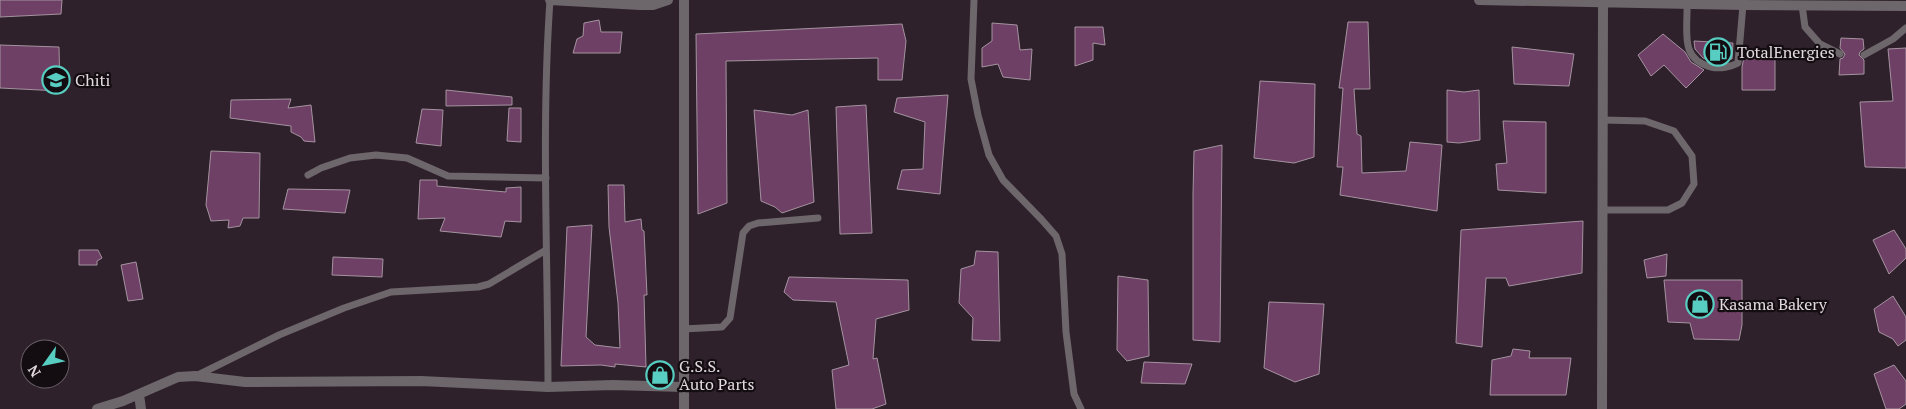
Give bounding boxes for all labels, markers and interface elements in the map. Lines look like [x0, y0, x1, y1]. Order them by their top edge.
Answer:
fuel station icon: TotalEnergies [1703, 37, 1733, 67]
place label: TotalEnergies [1737, 41, 1835, 63]
school or university icon: Chiti [41, 65, 71, 95]
place label: Chiti [75, 69, 110, 91]
shop icon: Kasama Bakery [1685, 289, 1715, 319]
place label: Kasama Bakery [1719, 293, 1828, 315]
north arrow [20, 339, 70, 389]
place label: G.S.S. Auto Parts [679, 355, 754, 395]
shop icon: G.S.S. Auto Parts [645, 360, 675, 390]
text: N [23, 361, 45, 381]

